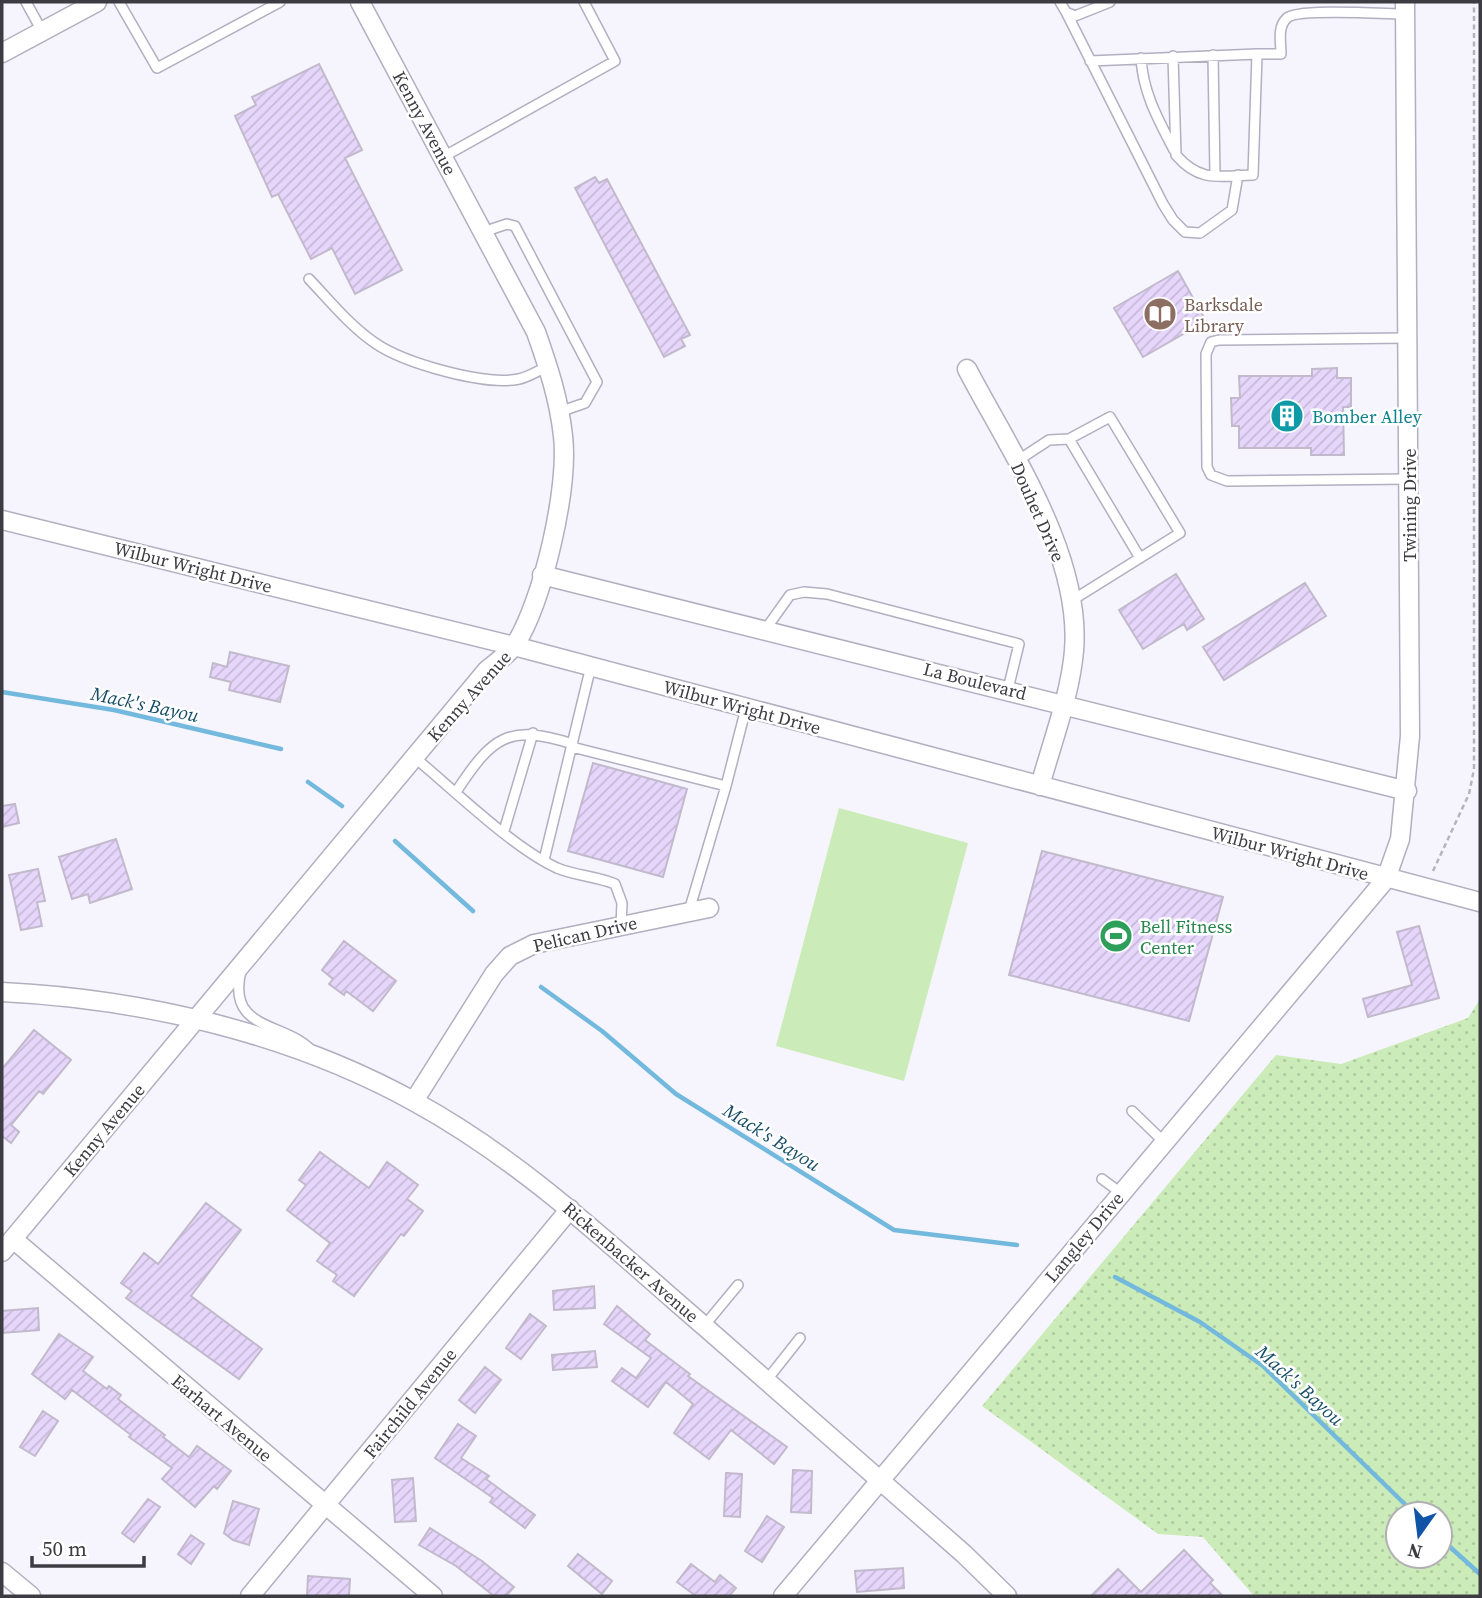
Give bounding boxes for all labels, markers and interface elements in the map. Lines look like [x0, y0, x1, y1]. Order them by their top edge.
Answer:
street label: Kenny Avenue [387, 67, 463, 179]
place label: Barksdale Library [1184, 292, 1263, 338]
library icon: Barksdale Library [1141, 295, 1179, 333]
building icon: Bomber Alley [1268, 397, 1306, 435]
place label: Bomber Alley [1312, 404, 1422, 429]
street label: Twining Drive [1397, 448, 1422, 562]
street label: Douhet Drive [1005, 458, 1071, 566]
street label: Wilbur Wright Drive [111, 535, 275, 599]
street label: Kenny Avenue [421, 645, 517, 747]
street label: La Boulevard [921, 656, 1029, 706]
street label: Wilbur Wright Drive [660, 674, 824, 740]
water label: Mack's Bayou [88, 680, 201, 728]
street label: Wilbur Wright Drive [1208, 820, 1372, 886]
street label: Pelican Drive [530, 910, 640, 958]
place label: Bell Fitness Center [1140, 914, 1233, 960]
sports icon: Bell Fitness Center [1097, 917, 1135, 955]
street label: Kenny Avenue [58, 1078, 150, 1182]
water label: Mack's Bayou [718, 1096, 826, 1177]
street label: Langley Drive [1039, 1186, 1129, 1288]
street label: Rickenbacker Avenue [558, 1196, 704, 1328]
water label: Mack's Bayou [1250, 1338, 1350, 1431]
street label: Fairchild Avenue [358, 1343, 462, 1463]
street label: Earhart Avenue [166, 1368, 278, 1468]
north arrow [1384, 1500, 1454, 1570]
scale bar [32, 1524, 144, 1568]
text: 50 m [42, 1534, 87, 1563]
text: N [1405, 1537, 1425, 1566]

